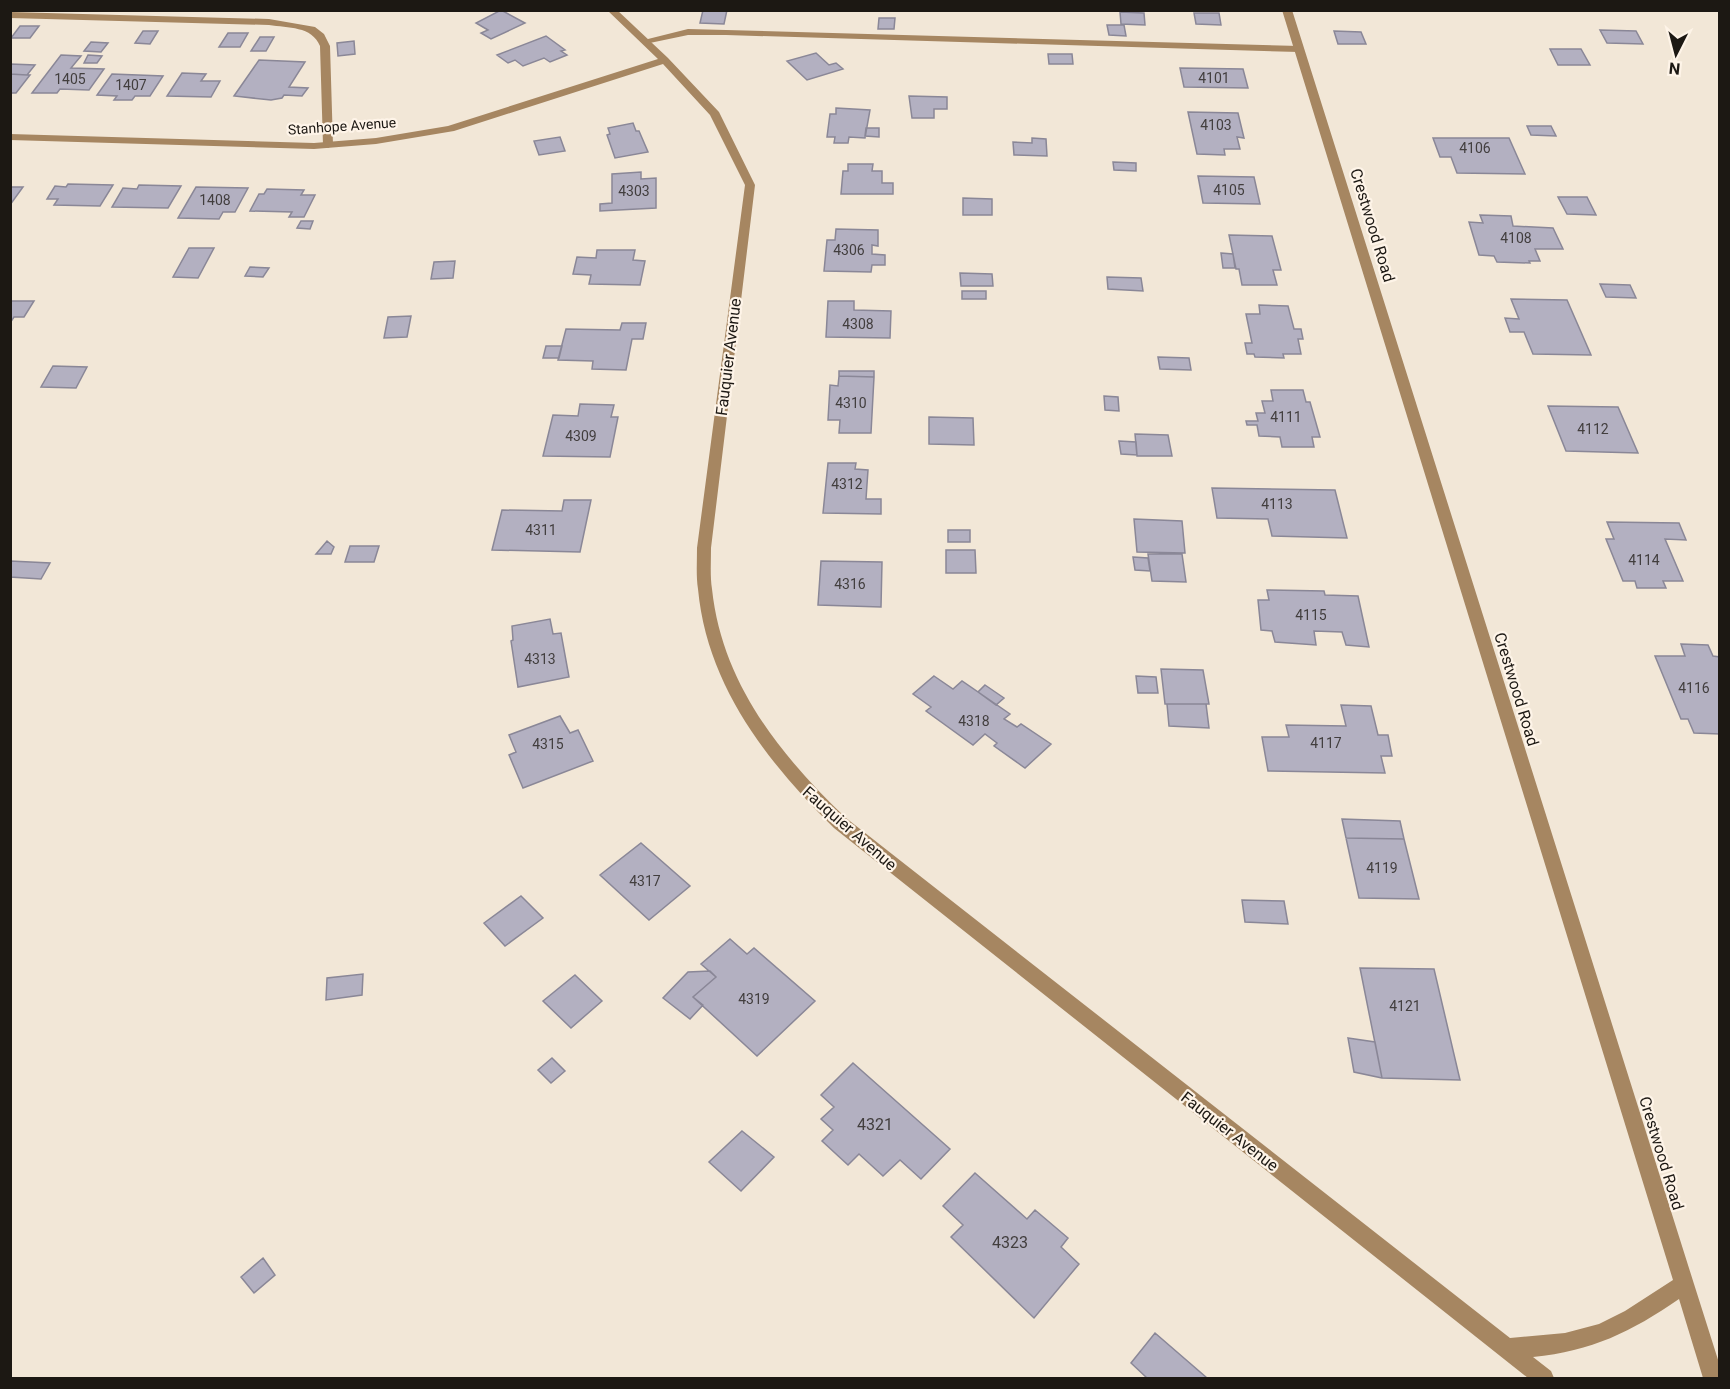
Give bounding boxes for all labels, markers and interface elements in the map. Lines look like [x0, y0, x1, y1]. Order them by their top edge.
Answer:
north arrow [1646, 24, 1706, 84]
text: N [1668, 58, 1681, 78]
house number: 4101 [1198, 70, 1230, 86]
house number: 1405 [54, 71, 86, 87]
house number: 1407 [115, 77, 147, 93]
street label: Stanhope Avenue [287, 114, 397, 138]
house number: 4103 [1200, 117, 1232, 133]
house number: 4106 [1459, 140, 1491, 156]
street label: Crestwood Road [1346, 166, 1399, 284]
house number: 4105 [1213, 182, 1245, 198]
house number: 4303 [618, 183, 650, 199]
house number: 1408 [199, 192, 231, 208]
house number: 4108 [1500, 230, 1532, 246]
house number: 4306 [833, 242, 865, 258]
street label: Fauquier Avenue [712, 297, 745, 417]
house number: 4308 [842, 316, 874, 332]
house number: 4310 [835, 395, 867, 411]
house number: 4111 [1270, 409, 1302, 425]
house number: 4112 [1577, 421, 1609, 437]
house number: 4309 [565, 428, 597, 444]
house number: 4312 [831, 476, 863, 492]
house number: 4113 [1261, 496, 1293, 512]
house number: 4311 [525, 522, 557, 538]
house number: 4114 [1628, 552, 1660, 568]
house number: 4316 [834, 576, 866, 592]
house number: 4115 [1295, 607, 1327, 623]
street label: Crestwood Road [1490, 630, 1543, 748]
house number: 4313 [524, 651, 556, 667]
house number: 4116 [1678, 680, 1710, 696]
house number: 4318 [958, 713, 990, 729]
house number: 4117 [1310, 735, 1342, 751]
house number: 4315 [532, 736, 564, 752]
street label: Fauquier Avenue [799, 782, 900, 874]
house number: 4119 [1366, 860, 1398, 876]
house number: 4317 [629, 873, 661, 889]
house number: 4319 [738, 991, 770, 1007]
house number: 4121 [1389, 998, 1421, 1014]
street label: Fauquier Avenue [1177, 1088, 1282, 1175]
street label: Crestwood Road [1635, 1094, 1688, 1212]
house number: 4321 [857, 1115, 893, 1134]
house number: 4323 [992, 1233, 1028, 1252]

